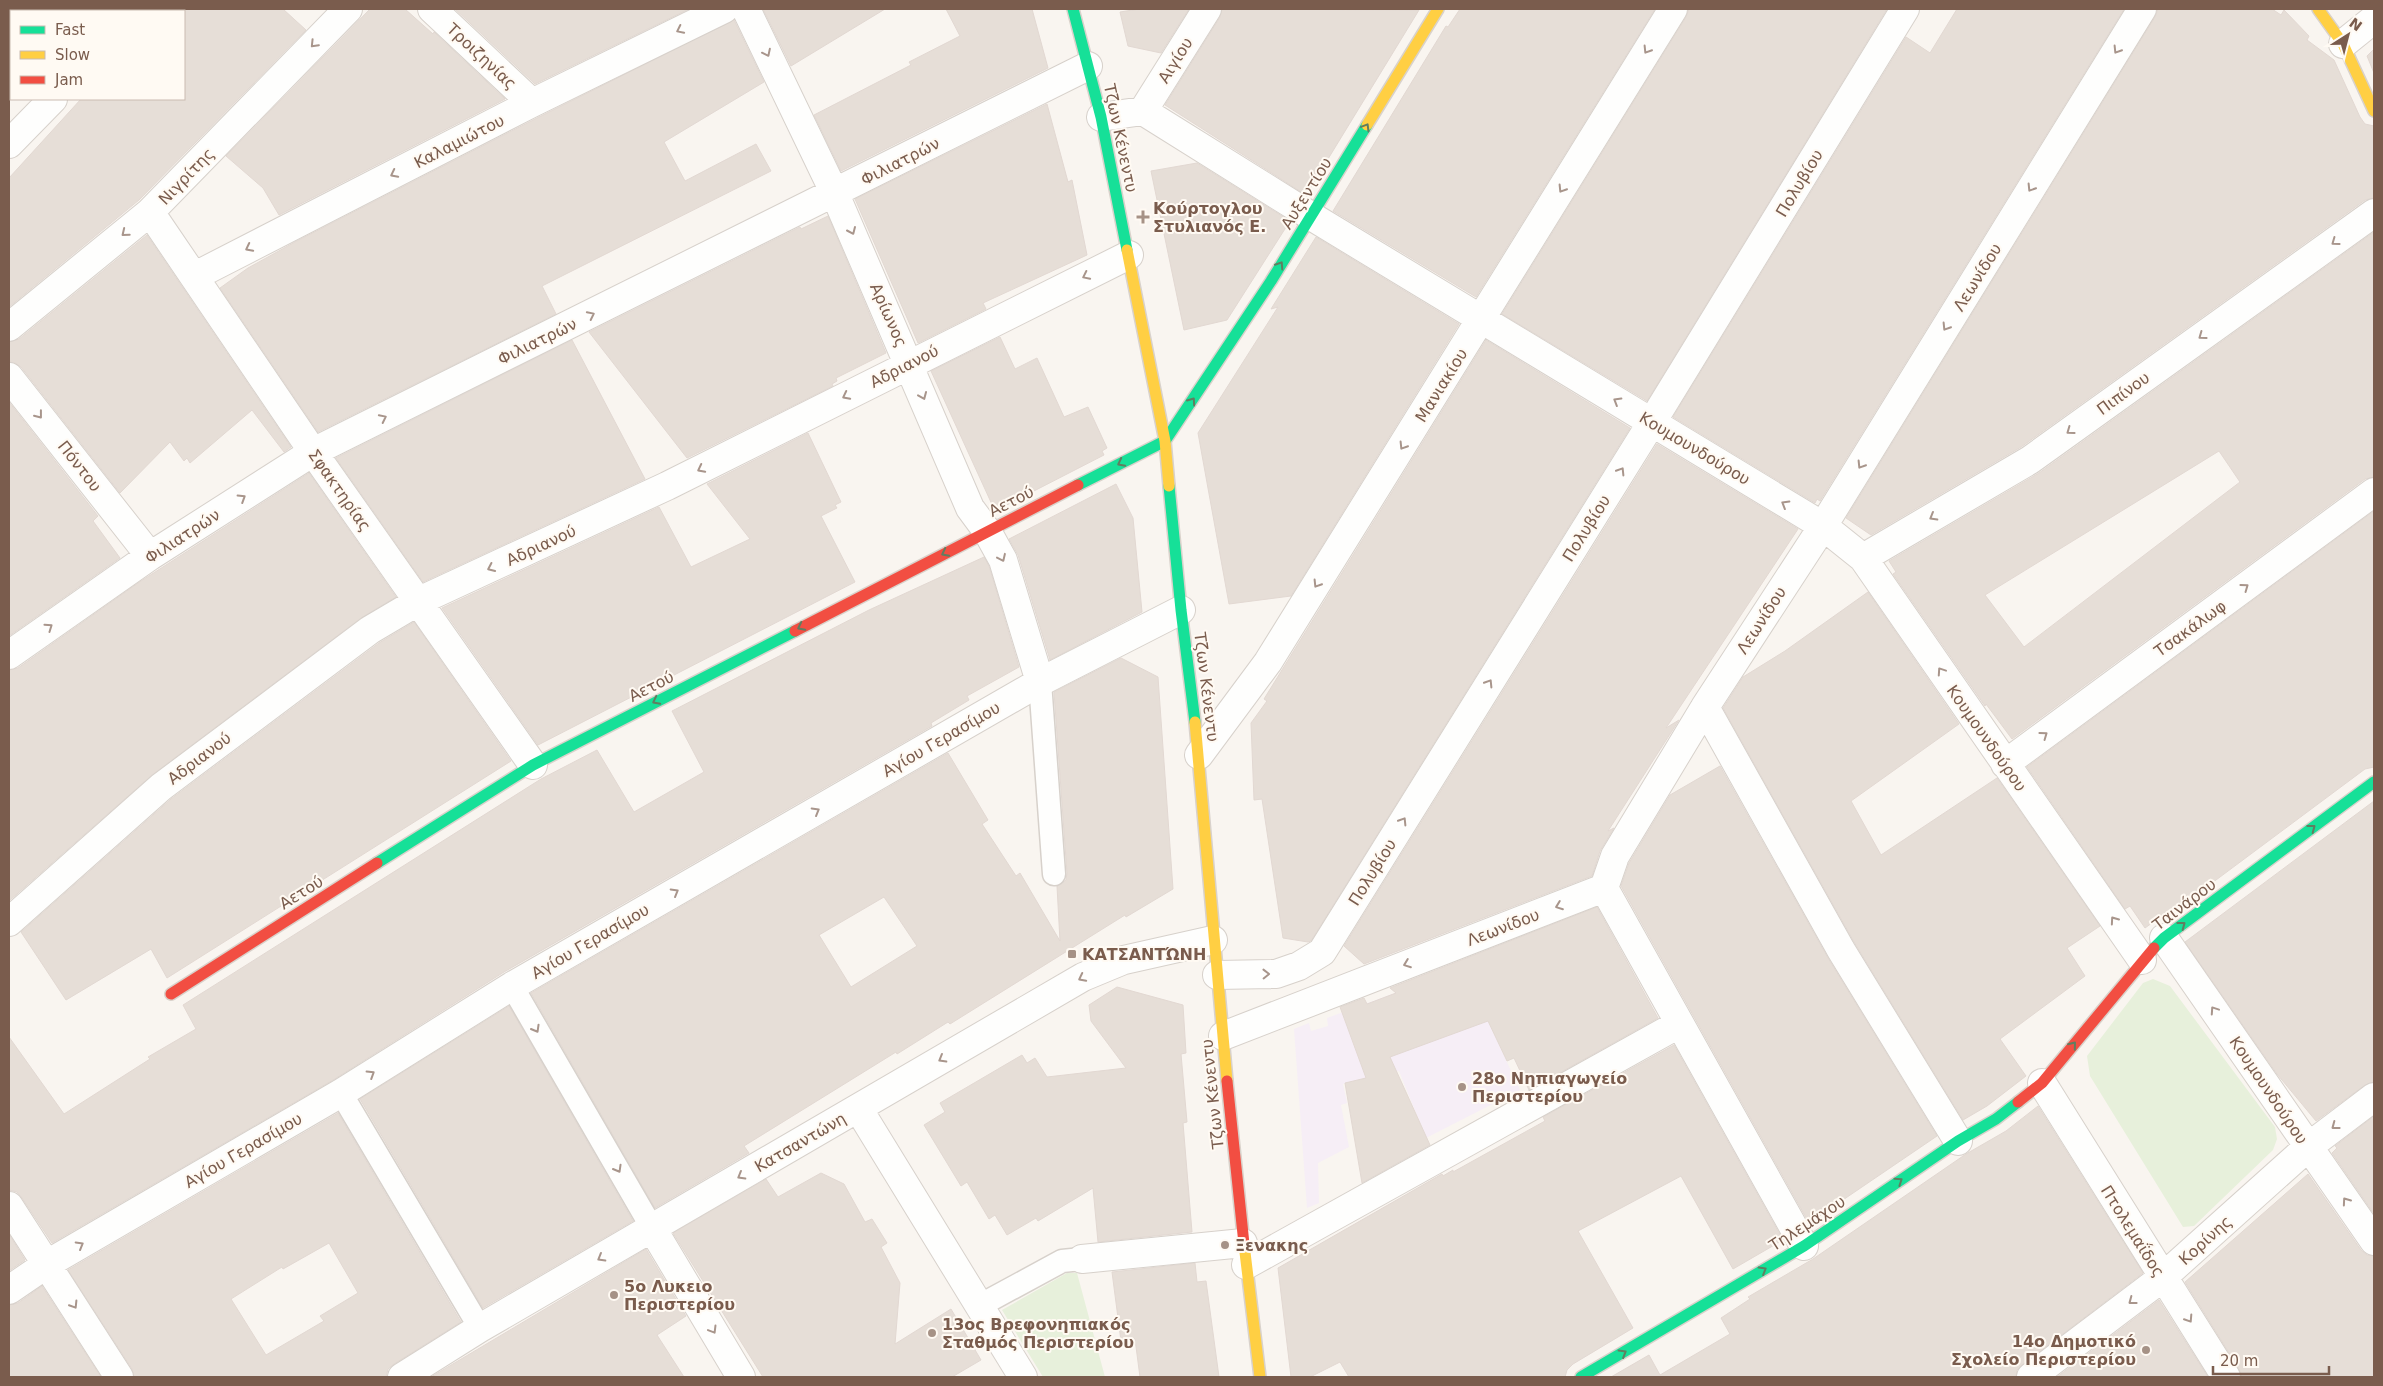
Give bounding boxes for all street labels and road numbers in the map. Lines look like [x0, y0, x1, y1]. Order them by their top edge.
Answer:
street label: Τροιζηνίας [442, 19, 520, 93]
street label: Αιγίου [1154, 34, 1197, 87]
street label: Τζων Κένεντυ [1100, 81, 1141, 194]
street label: Καλαμιώτου [411, 111, 508, 172]
street label: Φιλιατρών [858, 134, 943, 189]
street label: Νιγρίτης [155, 144, 218, 209]
street label: Πολυβίου [1772, 146, 1827, 220]
street label: Αυξεντίου [1277, 154, 1336, 233]
street label: Λεωνίδου [1949, 240, 2006, 315]
street label: Αρίωνος [866, 280, 911, 350]
street label: Φιλιατρών [495, 314, 580, 369]
street label: Αδριανού [867, 341, 942, 392]
street label: Μανιακίου [1411, 345, 1472, 426]
street label: Πιπίνου [2093, 368, 2153, 419]
street label: Κουμουνδούρου [1636, 408, 1754, 489]
street label: Πόντου [54, 437, 105, 496]
street label: Σφακτηρίας [304, 446, 375, 535]
street label: Αετού [985, 482, 1037, 521]
street label: Πολυβίου [1558, 491, 1614, 565]
street label: Φιλιατρών [141, 505, 223, 568]
street label: Αδριανού [503, 521, 579, 570]
street label: Λεωνίδου [1733, 583, 1790, 657]
street label: Τσακάλωφ [2150, 596, 2230, 661]
street label: Τζων Κένεντυ [1190, 630, 1223, 743]
street label: Αετού [625, 667, 677, 706]
street label: Κουμουνδούρου [1943, 681, 2030, 795]
street label: Αγίου Γερασίμου [879, 698, 1004, 781]
street label: Αδριανού [164, 728, 235, 789]
street label: Πολυβίου [1344, 835, 1400, 909]
street label: Αετού [276, 872, 327, 913]
street label: Ταινάρου [2148, 874, 2220, 935]
street label: Αγίου Γερασίμου [528, 900, 653, 983]
street label: Λεωνίδου [1464, 905, 1542, 950]
street label: Κουμουνδούρου [2226, 1033, 2312, 1148]
street label: Τζων Κένεντυ [1197, 1038, 1228, 1151]
street label: Αγίου Γερασίμου [181, 1109, 306, 1192]
street label: Κατσαντώνη [751, 1109, 849, 1176]
street label: Πτολεμαΐδος [2097, 1181, 2169, 1281]
street label: Τηλεμάχου [1765, 1192, 1849, 1256]
street label: Κορίνης [2175, 1212, 2236, 1269]

